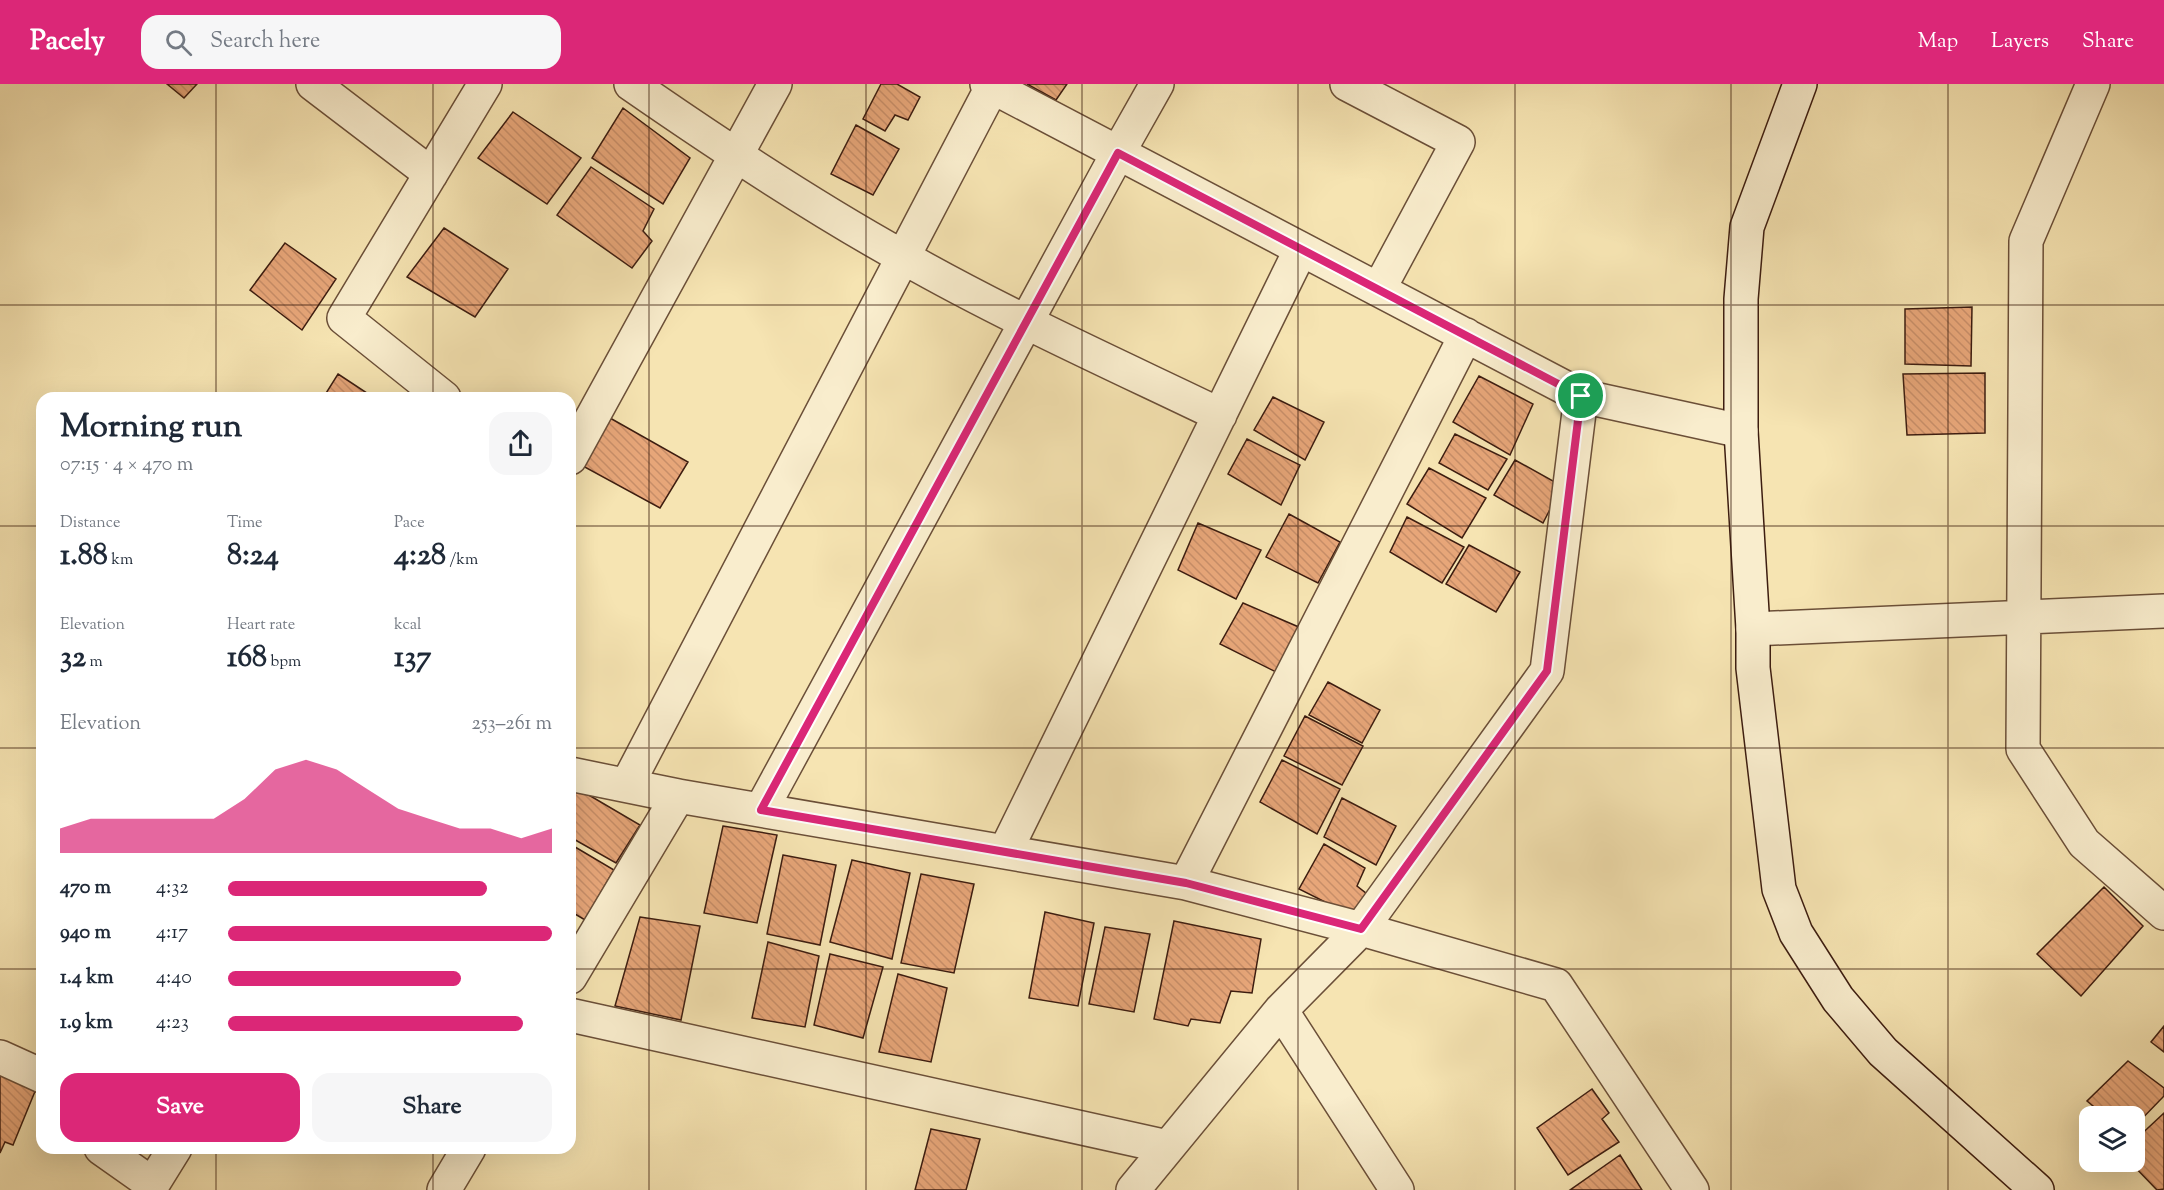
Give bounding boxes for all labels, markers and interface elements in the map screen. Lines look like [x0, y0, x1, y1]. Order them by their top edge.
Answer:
search box [141, 15, 561, 69]
text: Pacely [30, 22, 105, 62]
icon: search [162, 26, 195, 59]
text: Search here [210, 26, 320, 58]
text: Map [1918, 27, 1958, 57]
text: Layers [1991, 27, 2049, 57]
text: Share [2082, 27, 2134, 57]
pin [1555, 370, 1606, 421]
icon: arrive [1564, 379, 1597, 412]
text: Morning run [60, 404, 242, 452]
button: share [489, 412, 552, 475]
text: 07:15 · 4 × 470 m [60, 451, 193, 480]
text: Distance [60, 512, 120, 535]
text: Time [227, 512, 263, 535]
text: Pace [394, 512, 425, 535]
text: 1.88 [60, 535, 108, 578]
text: 8:24 [227, 535, 279, 578]
text: 4:28 [394, 535, 446, 578]
text: km [108, 549, 133, 572]
text: /km [446, 549, 478, 572]
text: Elevation [60, 614, 125, 637]
text: Heart rate [227, 614, 295, 637]
text: kcal [394, 614, 422, 637]
text: 32 [60, 637, 86, 680]
text: 168 [227, 637, 267, 680]
text: 137 [394, 637, 431, 680]
text: m [86, 651, 103, 674]
text: bpm [267, 651, 301, 674]
text: Elevation [60, 710, 141, 739]
text: 253–261 m [471, 710, 552, 739]
text: 470 m [60, 874, 111, 903]
text: 4:32 [156, 874, 189, 903]
text: 940 m [60, 919, 111, 948]
text: 4:17 [156, 919, 188, 948]
text: 1.4 km [60, 964, 114, 993]
text: 4:40 [156, 964, 192, 993]
text: 1.9 km [60, 1009, 113, 1038]
text: 4:23 [156, 1009, 189, 1038]
button: Save [60, 1073, 300, 1142]
button: Share [312, 1073, 552, 1142]
map controls [2079, 1106, 2145, 1172]
button: layers [2079, 1106, 2145, 1172]

